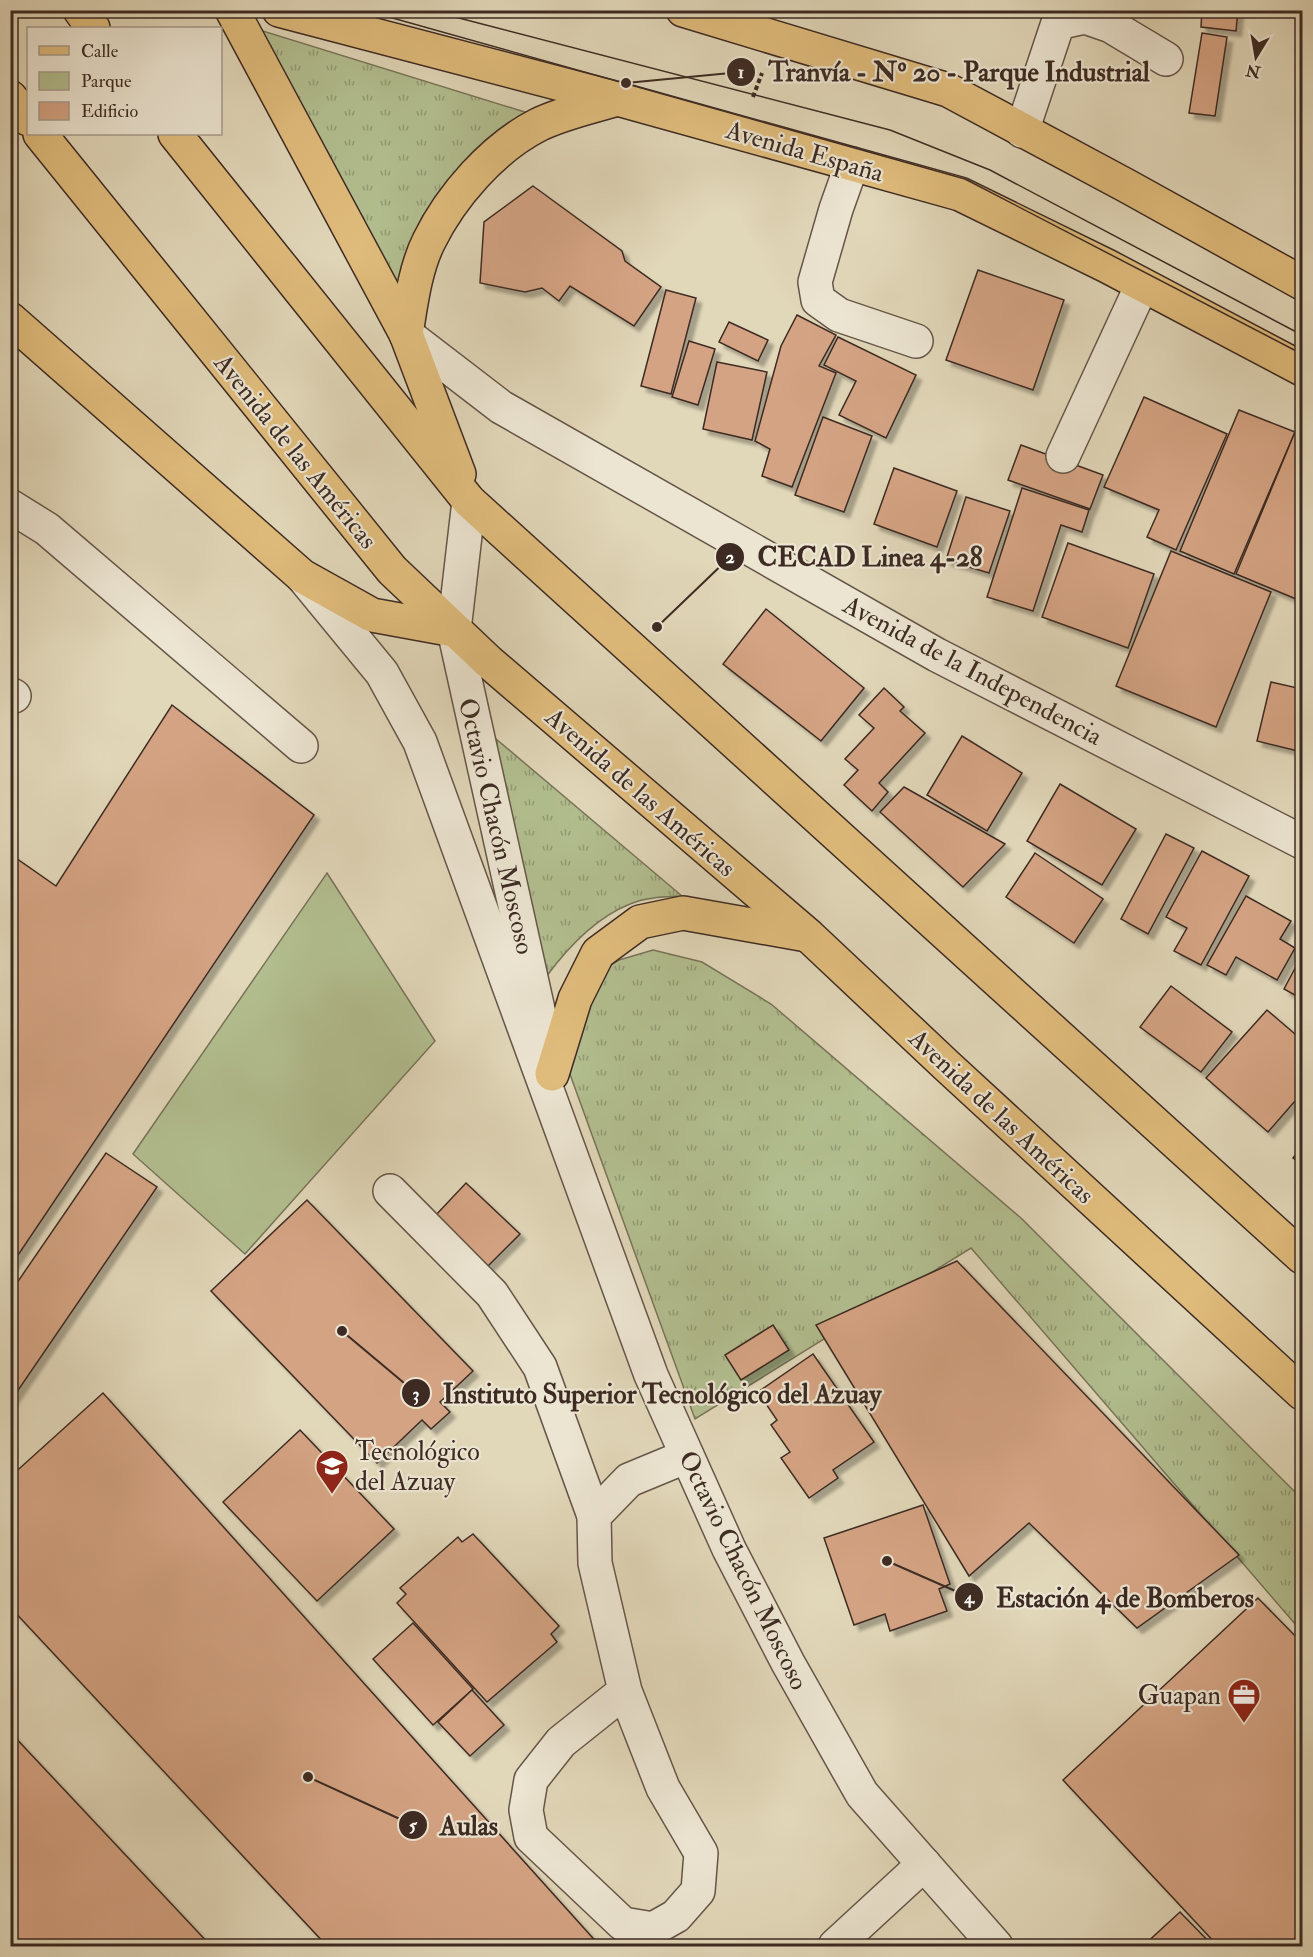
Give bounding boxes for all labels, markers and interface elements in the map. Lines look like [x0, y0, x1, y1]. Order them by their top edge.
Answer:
legend [27, 27, 222, 135]
north arrow [1226, 27, 1286, 87]
text: Calle [81, 40, 119, 63]
callout: Tranvía - Nº 20 - Parque Industrial [726, 50, 1162, 95]
text: Tranvía - Nº 20 - Parque Industrial [767, 56, 1151, 90]
text: N [1244, 59, 1263, 82]
text: 1 [738, 61, 744, 84]
text: Parque [81, 70, 132, 93]
text: Edificio [81, 100, 138, 123]
street label: Avenida España [721, 114, 888, 191]
street label: Avenida de las Américas [206, 347, 384, 556]
callout: CECAD Linea 4-28 [715, 534, 994, 579]
text: CECAD Linea 4-28 [758, 541, 983, 574]
text: 2 [725, 546, 735, 569]
street label: Avenida de la Independencia [836, 588, 1108, 754]
street label: Octavio Chacón Moscoso [451, 695, 541, 957]
street label: Avenida de las Américas [538, 701, 742, 884]
street label: Avenida de las Américas [901, 1022, 1101, 1211]
callout: Instituto Superior Tecnológico del Azuay [401, 1371, 893, 1416]
text: Instituto Superior Tecnológico del Azuay [443, 1378, 882, 1412]
text: 3 [413, 1383, 420, 1406]
place label: Tecnológico del Azuay [355, 1436, 480, 1498]
street label: Octavio Chacón Moscoso [671, 1446, 815, 1695]
school or university icon: Tecnológico del Azuay [314, 1448, 350, 1495]
callout: Estación 4 de Bomberos [954, 1575, 1266, 1620]
text: Estación 4 de Bomberos [996, 1582, 1254, 1615]
text: 4 [963, 1586, 975, 1609]
office icon: Guapan [1226, 1677, 1262, 1724]
place label: Guapan [1138, 1680, 1221, 1713]
callout: Aulas [398, 1803, 510, 1848]
text: Aulas [439, 1810, 498, 1843]
text: 5 [409, 1814, 418, 1837]

